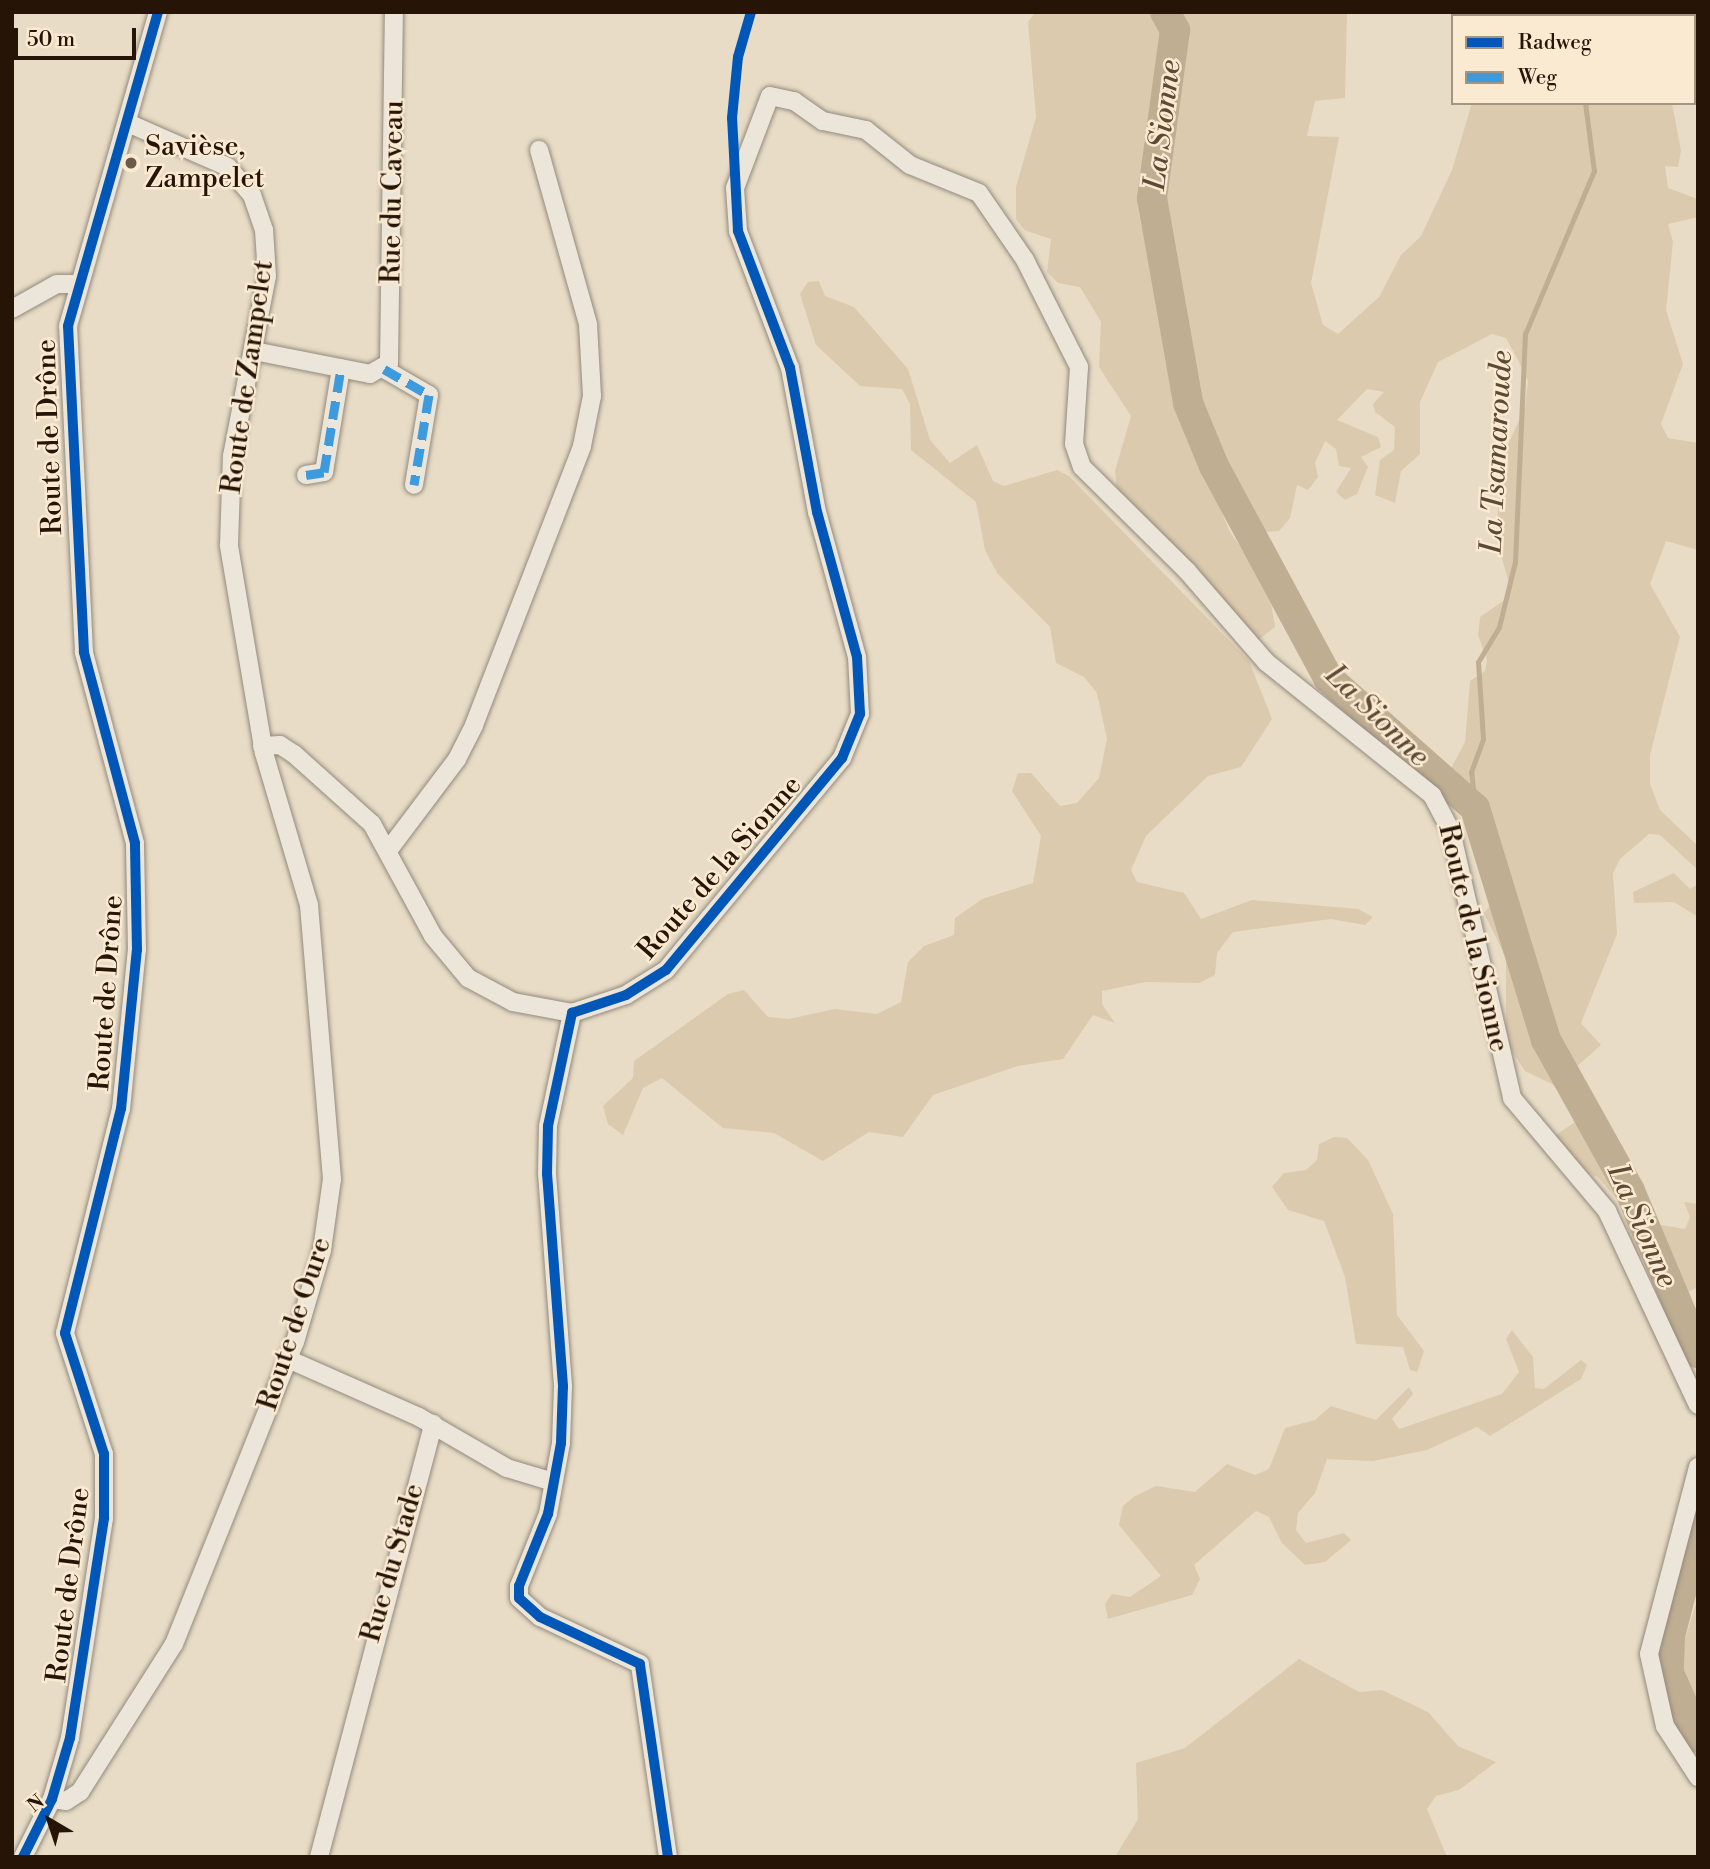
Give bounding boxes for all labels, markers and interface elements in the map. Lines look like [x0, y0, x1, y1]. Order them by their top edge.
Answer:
scale bar [18, 14, 140, 58]
legend [1451, 14, 1696, 105]
text: 50 m [27, 27, 75, 53]
text: Radweg [1518, 30, 1592, 56]
water label: La Sionne [1137, 58, 1189, 192]
text: Weg [1518, 65, 1557, 91]
street label: Rue du Caveau [375, 100, 411, 284]
place label: Savièse, Zampelet [145, 130, 264, 196]
marker: Savièse, Zampelet [123, 155, 139, 171]
street label: Route de Zampelet [215, 258, 281, 496]
street label: Route de Drône [30, 338, 70, 536]
water label: La Tsamaroude [1474, 350, 1520, 554]
water label: La Sionne [1317, 658, 1437, 774]
street label: Route de la Sionne [631, 769, 809, 967]
street label: Route de la Sionne [1430, 821, 1516, 1055]
street label: Route de Drône [83, 894, 131, 1092]
water label: La Sionne [1599, 1159, 1685, 1293]
street label: Route de Oure [251, 1233, 339, 1415]
street label: Rue du Stade [354, 1480, 432, 1646]
street label: Route de Drône [40, 1486, 98, 1684]
north arrow [14, 1785, 84, 1855]
text: N [22, 1790, 49, 1818]

